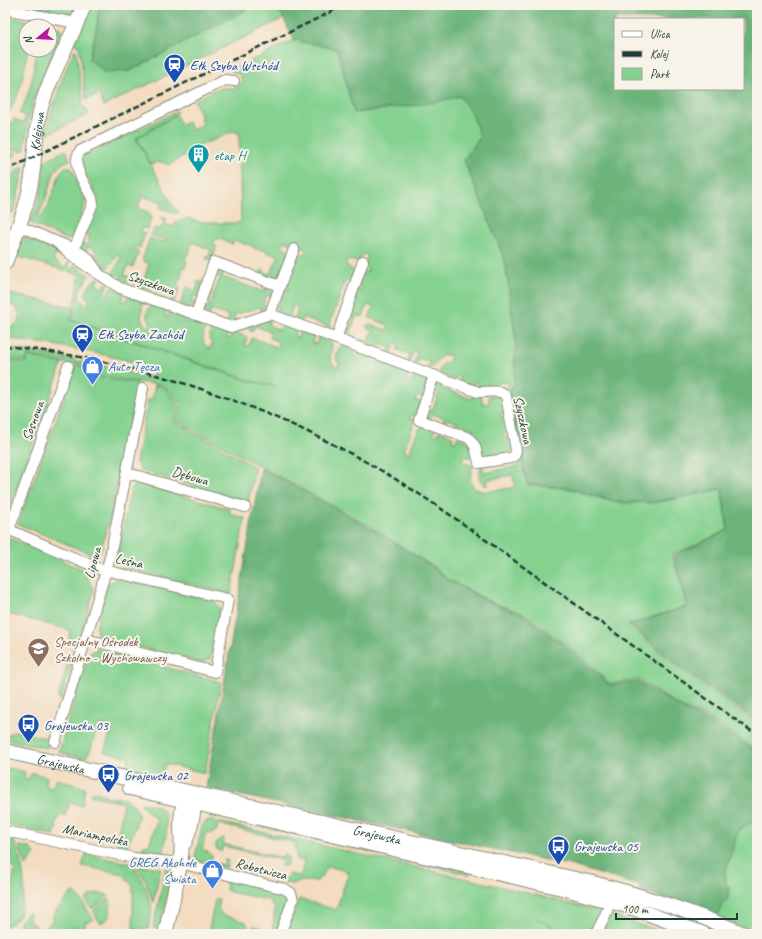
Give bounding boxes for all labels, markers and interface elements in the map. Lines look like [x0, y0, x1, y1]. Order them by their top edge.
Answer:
north arrow [18, 18, 58, 58]
legend [614, 18, 744, 90]
text: Ulica [650, 26, 671, 42]
text: N [20, 34, 36, 46]
text: Kolej [650, 46, 670, 62]
station icon: Ełk Szyba Wschód [161, 52, 187, 85]
place label: Ełk Szyba Wschód [190, 57, 280, 74]
text: Park [650, 66, 671, 82]
street label: Kolejowa [26, 110, 48, 152]
building icon: etap H [186, 142, 212, 175]
place label: etap H [214, 147, 247, 164]
street label: Szyszkowa [125, 267, 178, 300]
station icon: Ełk Szyba Zachód [69, 321, 95, 354]
place label: Ełk Szyba Zachód [98, 326, 186, 343]
shop icon: Auto Tęcza [79, 353, 105, 386]
place label: Auto Tęcza [108, 358, 160, 375]
street label: Szyszkowa [510, 395, 537, 447]
street label: Sosnowa [18, 398, 48, 443]
street label: Dębowa [170, 463, 211, 490]
street label: Lipowa [81, 544, 106, 581]
street label: Leśna [114, 550, 145, 573]
place label: Specjalny Ośrodek Szkolno - Wychowawczy [54, 633, 167, 666]
school or university icon: Specjalny Ośrodek Szkolno - Wychowawczy [25, 636, 51, 669]
bus stop icon: Grajewska 03 [15, 712, 41, 745]
place label: Grajewska 03 [44, 717, 110, 734]
street label: Grajewska [35, 750, 87, 777]
bus stop icon: Grajewska 02 [96, 762, 122, 795]
place label: Grajewska 02 [124, 767, 190, 784]
street label: Mariampolska [61, 820, 131, 850]
street label: Grajewska [351, 821, 403, 848]
bus stop icon: Grajewska 05 [545, 833, 571, 866]
place label: Grajewska 05 [574, 838, 639, 855]
place label: GREG Akohole Świata [129, 854, 197, 887]
street label: Robotnicza [234, 854, 289, 884]
shop icon: GREG Akohole Świata [199, 857, 225, 890]
scale bar [616, 895, 737, 921]
text: 100 m [622, 901, 649, 917]

